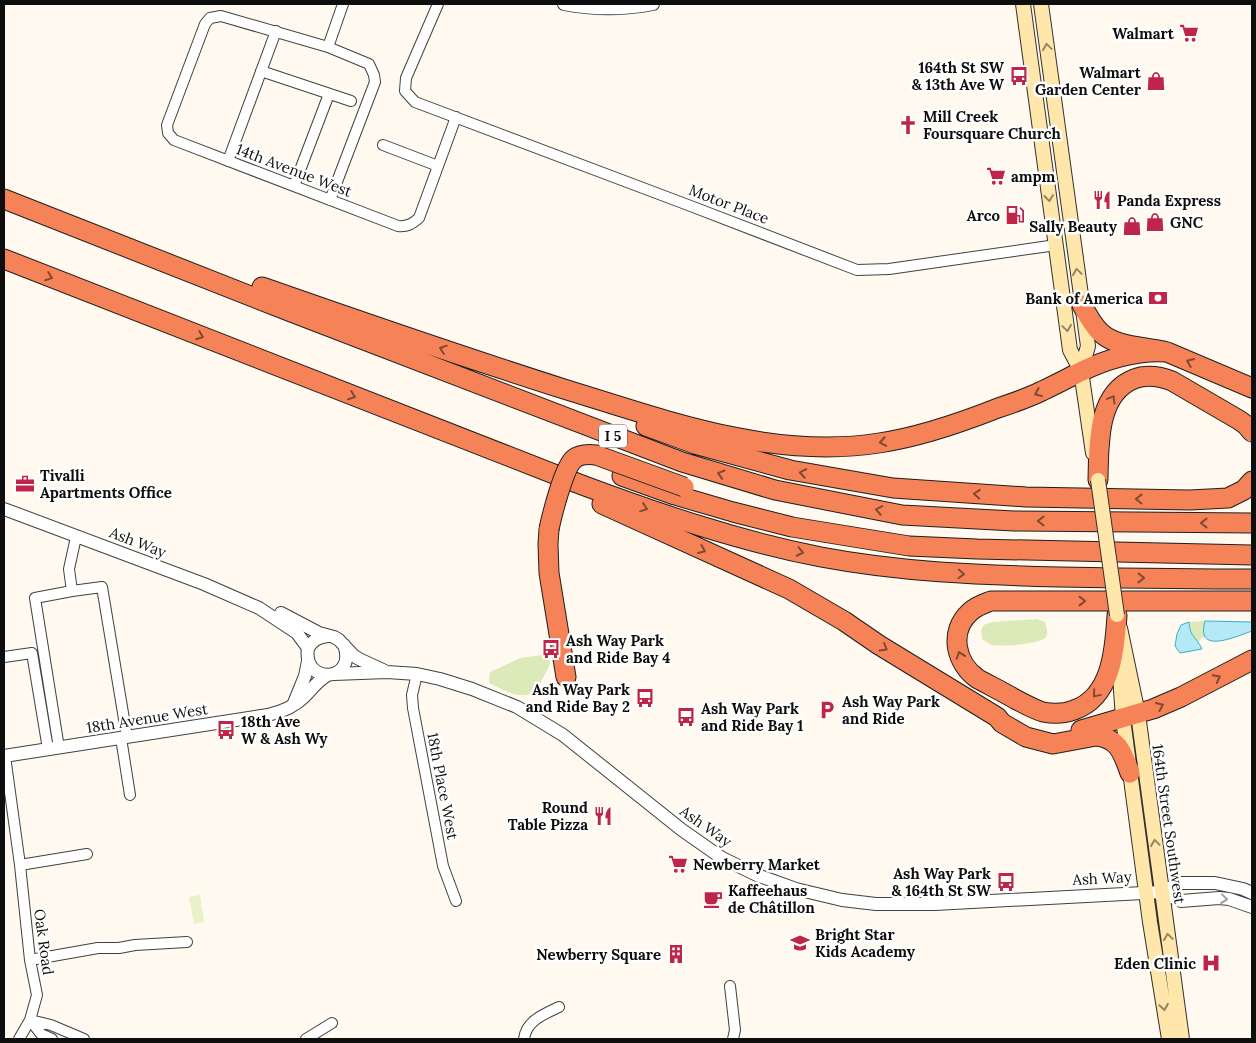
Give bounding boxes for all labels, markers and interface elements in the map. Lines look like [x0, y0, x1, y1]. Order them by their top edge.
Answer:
supermarket icon: Walmart [1178, 22, 1200, 44]
place label: Walmart [1112, 24, 1175, 43]
one-way arrow [1042, 42, 1052, 51]
place label: 164th St SW & 13th Ave W [912, 58, 1005, 94]
place label: Walmart Garden Center [1035, 63, 1142, 99]
bus stop icon: 164th St SW & 13th Ave W [1008, 65, 1030, 87]
shop icon: Walmart Garden Center [1145, 70, 1167, 92]
place label: Mill Creek Foursquare Church [923, 107, 1062, 143]
church icon: Mill Creek Foursquare Church [897, 114, 919, 136]
street label: 14th Avenue West [233, 139, 355, 201]
supermarket icon: ampm [985, 165, 1007, 187]
place label: ampm [1011, 167, 1056, 186]
street label: Motor Place [686, 180, 772, 228]
restaurant icon: Panda Express [1091, 189, 1113, 211]
place label: Panda Express [1117, 191, 1221, 210]
one-way arrow [1043, 194, 1054, 202]
fuel station icon: Arco [1004, 204, 1026, 226]
place label: Arco [967, 206, 1000, 225]
shop icon: GNC [1144, 211, 1166, 233]
place label: GNC [1170, 213, 1204, 232]
shop icon: Sally Beauty [1121, 215, 1143, 237]
place label: Sally Beauty [1029, 217, 1118, 236]
one-way arrow [1073, 267, 1083, 276]
one-way arrow [44, 271, 53, 281]
bank icon: Bank of America [1147, 287, 1169, 309]
place label: Bank of America [1025, 289, 1143, 308]
one-way arrow [1061, 324, 1072, 332]
one-way arrow [196, 330, 204, 340]
one-way arrow [439, 345, 448, 355]
one-way arrow [1186, 357, 1195, 368]
one-way arrow [1034, 387, 1043, 397]
one-way arrow [347, 389, 356, 400]
one-way arrow [1105, 396, 1115, 405]
road number: I 5 [599, 424, 627, 448]
one-way arrow [879, 437, 888, 447]
place label: Tivalli Apartments Office [40, 466, 172, 502]
one-way arrow [798, 468, 807, 478]
one-way arrow [717, 469, 726, 479]
office icon: Tivalli Apartments Office [14, 473, 36, 495]
one-way arrow [973, 489, 981, 500]
one-way arrow [1135, 494, 1143, 504]
one-way arrow [639, 502, 648, 512]
one-way arrow [875, 505, 884, 516]
one-way arrow [1037, 516, 1044, 526]
one-way arrow [1199, 518, 1207, 528]
street label: Ash Way [106, 522, 169, 561]
one-way arrow [697, 544, 706, 554]
one-way arrow [796, 547, 805, 557]
one-way arrow [957, 568, 965, 579]
one-way arrow [1137, 573, 1145, 584]
one-way arrow [1078, 596, 1086, 606]
place label: Ash Way Park and Ride Bay 4 [566, 631, 670, 667]
bus stop icon: Ash Way Park and Ride Bay 4 [540, 638, 562, 660]
one-way arrow [879, 642, 888, 652]
one-way arrow [956, 652, 966, 660]
one-way arrow [1211, 674, 1220, 684]
place label: Ash Way Park and Ride Bay 2 [526, 680, 630, 716]
bus stop icon: Ash Way Park and Ride Bay 2 [634, 687, 656, 709]
one-way arrow [1092, 689, 1101, 698]
place label: Ash Way Park and Ride [842, 692, 940, 728]
street label: 18th Avenue West [85, 699, 209, 737]
place label: Ash Way Park and Ride Bay 1 [701, 699, 803, 735]
parking icon: Ash Way Park and Ride [816, 699, 838, 721]
one-way arrow [1155, 702, 1164, 713]
bus stop icon: Ash Way Park and Ride Bay 1 [675, 706, 697, 728]
place label: 18th Ave W & Ash Wy [241, 712, 328, 748]
bus stop icon: 18th Ave W & Ash Wy [215, 719, 237, 741]
street label: 18th Place West [423, 731, 463, 841]
street label: 164th Street Southwest [1148, 743, 1190, 905]
place label: Round Table Pizza [508, 798, 588, 834]
street label: Ash Way [676, 801, 736, 851]
restaurant icon: Round Table Pizza [592, 805, 614, 827]
one-way arrow [1150, 839, 1161, 847]
supermarket icon: Newberry Market [667, 853, 689, 875]
place label: Newberry Market [693, 855, 821, 874]
place label: Ash Way Park & 164th St SW [892, 864, 992, 900]
street label: Ash Way [1071, 867, 1132, 889]
bus stop icon: Ash Way Park & 164th St SW [995, 871, 1017, 893]
place label: Kaffeehaus de Châtillon [728, 881, 815, 917]
cafe icon: Kaffeehaus de Châtillon [702, 888, 724, 910]
one-way arrow [1220, 893, 1228, 904]
street label: Oak Road [30, 908, 58, 976]
place label: Bright Star Kids Academy [815, 925, 916, 961]
school or university icon: Bright Star Kids Academy [789, 932, 811, 954]
one-way arrow [1163, 932, 1174, 940]
building icon: Newberry Square [665, 943, 687, 965]
place label: Newberry Square [536, 945, 661, 964]
hospital icon: Eden Clinic [1200, 952, 1222, 974]
place label: Eden Clinic [1114, 954, 1196, 973]
one-way arrow [1158, 1003, 1168, 1012]

